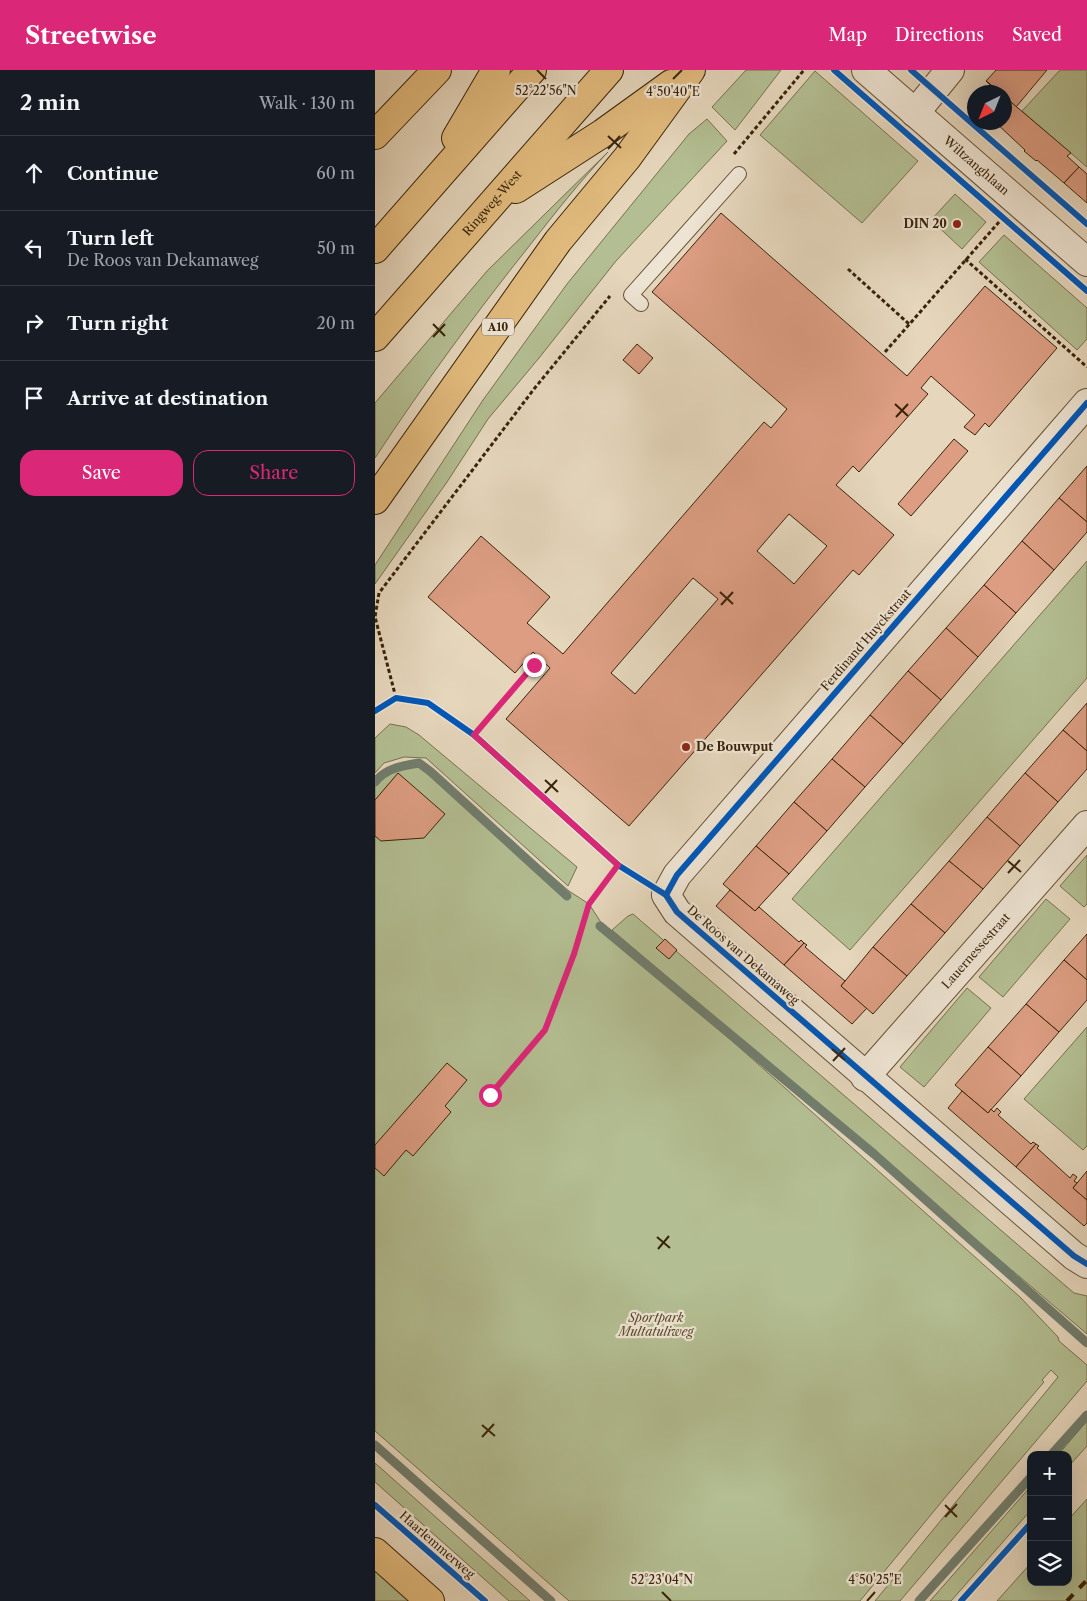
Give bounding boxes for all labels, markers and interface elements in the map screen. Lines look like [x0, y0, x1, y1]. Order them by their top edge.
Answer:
text: Streetwise [25, 21, 157, 50]
text: Map [828, 24, 867, 46]
text: Directions [895, 24, 984, 46]
text: Saved [1012, 24, 1062, 46]
text: 52°22'56"N [515, 83, 577, 98]
text: 4°50'40"E [646, 84, 700, 99]
north arrow [967, 85, 1012, 130]
text: 2 min [20, 90, 80, 115]
text: Walk · 130 m [259, 93, 355, 113]
street label: Wiltzanghlaan [940, 132, 1013, 198]
icon: ahead [20, 159, 48, 187]
text: Continue [67, 162, 159, 185]
text: 60 m [316, 163, 355, 183]
street label: Ringweg-West [459, 166, 525, 239]
place label: DIN 20 [904, 216, 947, 231]
marker: DIN 20 [951, 218, 963, 230]
text: Turn left [67, 227, 154, 250]
icon: left [20, 234, 48, 262]
text: 50 m [317, 238, 355, 258]
text: De Roos van Dekamaweg [67, 250, 258, 270]
icon: right [20, 309, 48, 337]
text: Turn right [67, 312, 168, 335]
text: 20 m [316, 313, 355, 333]
road number: A10 [482, 318, 514, 336]
icon: arrive [20, 384, 48, 412]
text: Arrive at destination [67, 387, 268, 410]
button: Save [20, 450, 183, 496]
button: Share [193, 450, 355, 496]
street label: Ferdinand Huyckstraat [817, 585, 914, 694]
route end [523, 654, 546, 677]
place label: De Bouwput [696, 739, 773, 754]
marker: De Bouwput [680, 741, 692, 753]
street label: De Roos van Dekamaweg [684, 902, 803, 1008]
street label: Lauernessestraat [938, 909, 1014, 992]
route start [479, 1084, 502, 1107]
park label: Sportpark Multatuliweg [617, 1310, 695, 1339]
map controls [1027, 1451, 1072, 1586]
button: + [1027, 1451, 1072, 1496]
button: − [1027, 1496, 1072, 1541]
street label: Haarlemmerweg [397, 1508, 479, 1582]
button: layers [1027, 1541, 1072, 1586]
text: 52°23'04"N [631, 1572, 693, 1587]
text: 4°50'25"E [848, 1572, 902, 1587]

